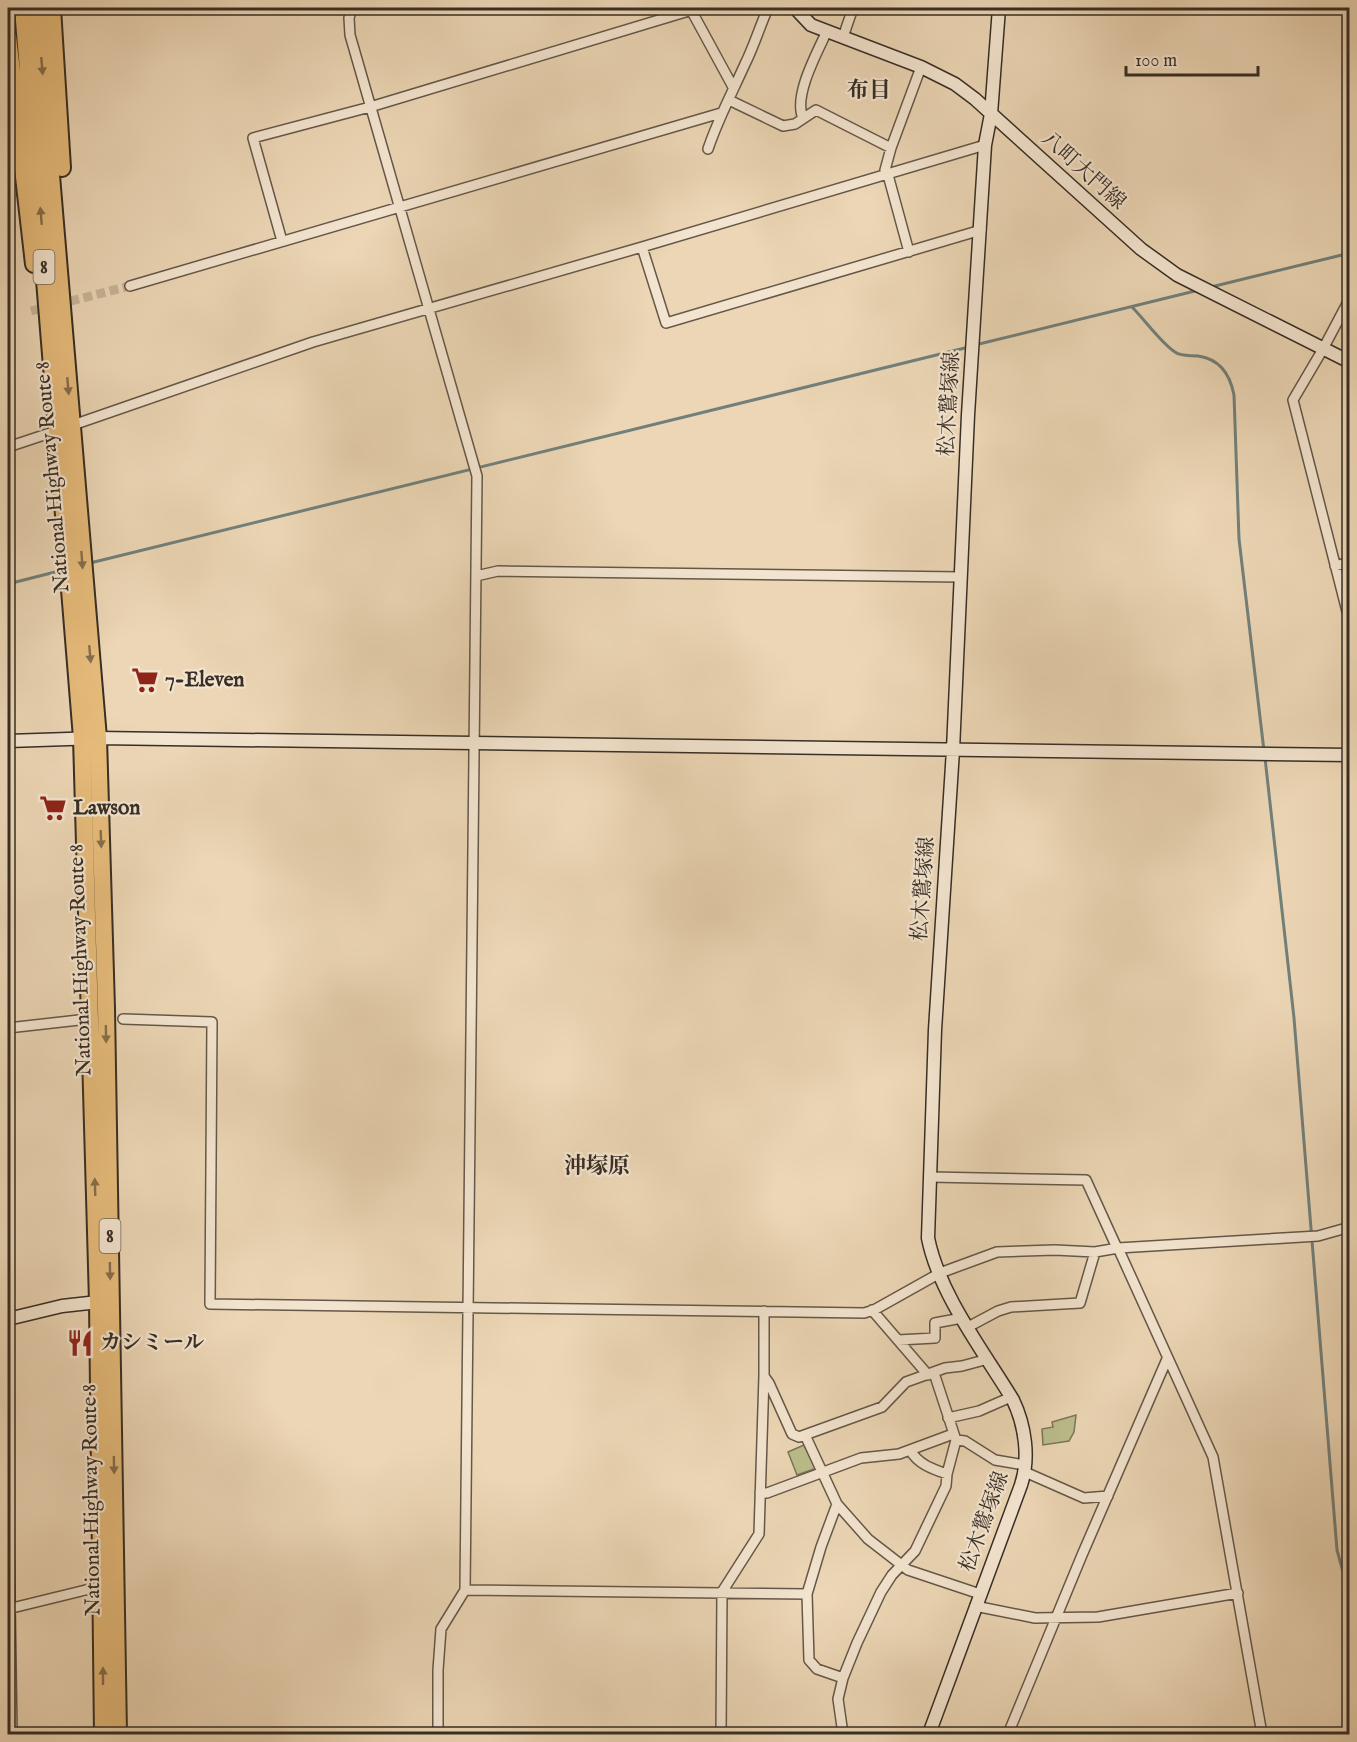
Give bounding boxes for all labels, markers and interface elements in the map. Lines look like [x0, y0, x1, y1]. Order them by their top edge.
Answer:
scale bar [1126, 39, 1258, 77]
text: 100 m [1135, 50, 1177, 73]
one-way arrow [37, 56, 47, 75]
district label: 布目 [847, 77, 891, 105]
street label: 八町大門線 [1035, 126, 1131, 216]
one-way arrow [36, 207, 46, 226]
road number: 8 [34, 250, 54, 284]
street label: 松木鷲塚線 [934, 351, 966, 457]
street label: National Highway Route 8 [29, 360, 77, 594]
one-way arrow [63, 376, 73, 395]
one-way arrow [77, 551, 87, 570]
one-way arrow [85, 644, 95, 663]
supermarket icon: 7-Eleven [130, 665, 160, 695]
place label: 7-Eleven [165, 667, 244, 694]
supermarket icon: Lawson [38, 793, 68, 823]
place label: Lawson [73, 795, 140, 822]
one-way arrow [96, 829, 105, 848]
street label: 松木鷲塚線 [907, 836, 941, 942]
street label: National Highway Route 8 [63, 843, 99, 1077]
one-way arrow [101, 1024, 111, 1043]
district label: 沖塚原 [564, 1153, 630, 1181]
one-way arrow [90, 1178, 100, 1197]
road number: 8 [100, 1219, 120, 1253]
one-way arrow [105, 1261, 115, 1280]
restaurant icon: カシミール [65, 1328, 95, 1358]
place label: カシミール [100, 1330, 205, 1357]
street label: National Highway Route 8 [76, 1384, 108, 1616]
one-way arrow [110, 1456, 119, 1475]
street label: 松木鷲塚線 [954, 1468, 1016, 1576]
one-way arrow [98, 1667, 108, 1686]

